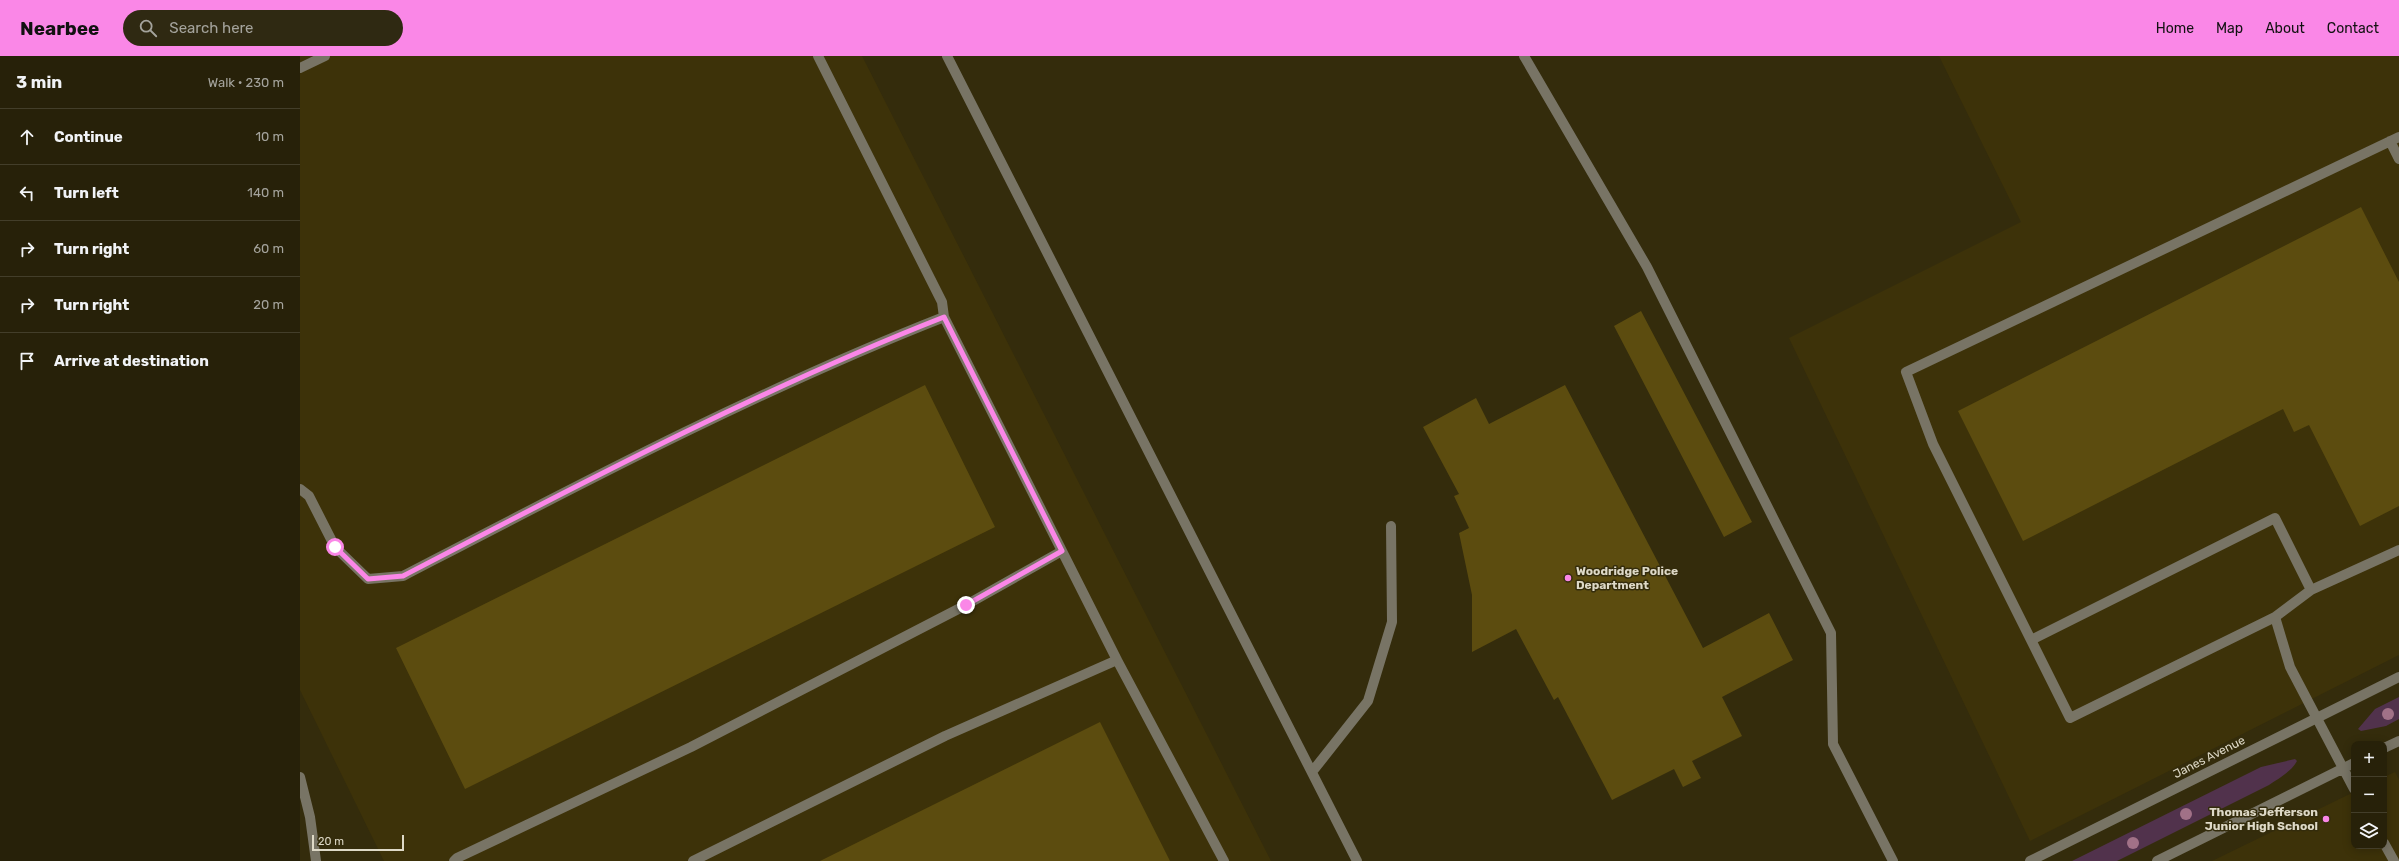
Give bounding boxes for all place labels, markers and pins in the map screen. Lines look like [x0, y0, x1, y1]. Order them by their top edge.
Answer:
place label: Woodridge Police Department [1576, 564, 1678, 592]
marker: Woodridge Police Department [1563, 573, 1573, 583]
place label: Thomas Jefferson Junior High School [2205, 805, 2318, 833]
marker: Thomas Jefferson Junior High School [2321, 814, 2331, 824]

